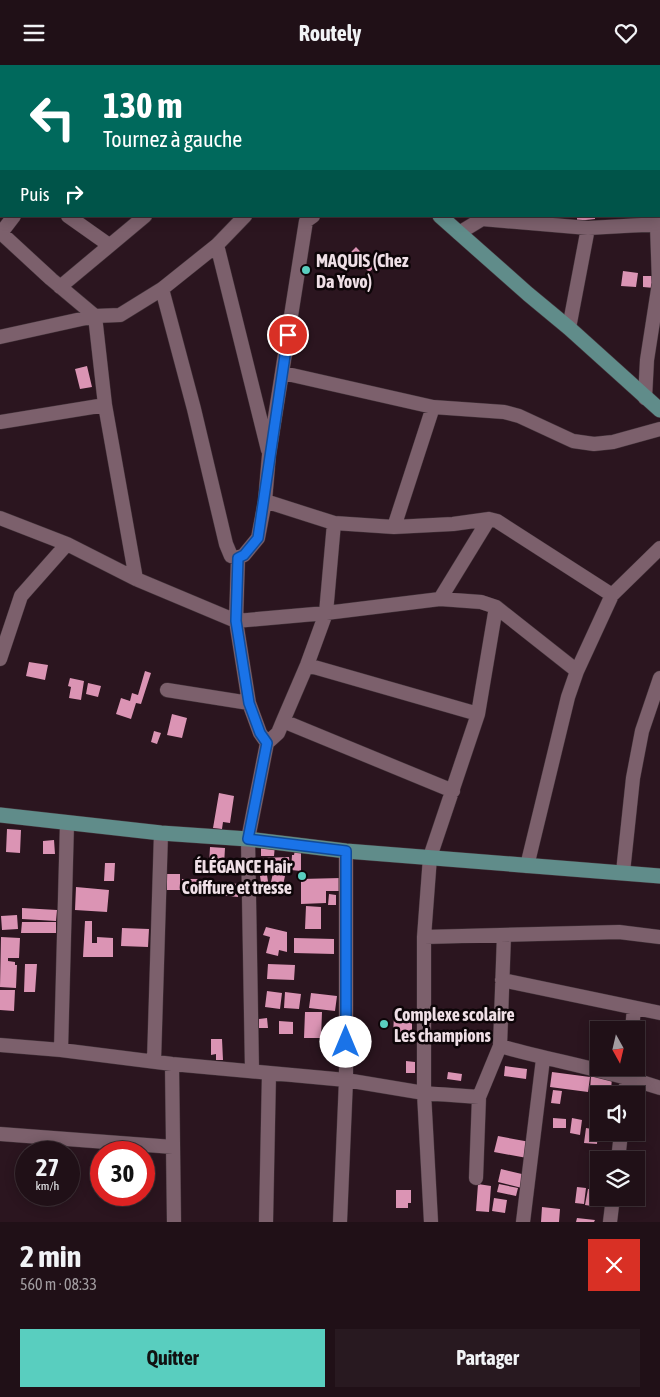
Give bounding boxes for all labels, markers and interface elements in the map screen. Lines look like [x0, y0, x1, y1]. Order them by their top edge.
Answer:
icon: menu [20, 19, 48, 47]
icon: heart [612, 19, 640, 47]
text: Routely [299, 20, 361, 46]
icon: left [20, 85, 85, 150]
text: 130 m [103, 85, 182, 125]
text: Tournez à gauche [103, 126, 242, 152]
icon: right [60, 180, 88, 208]
text: Puis [20, 183, 50, 205]
place label: MAQUIS (Chez Da Yovo) [316, 250, 409, 292]
marker: MAQUIS (Chez Da Yovo) [300, 264, 312, 276]
pin [267, 314, 309, 356]
icon: arrive [274, 321, 302, 349]
place label: ÉLÉGANCE Hair Coiffure et tresse [182, 856, 293, 898]
marker: ÉLÉGANCE Hair Coiffure et tresse [296, 870, 308, 882]
place label: Complexe scolaire Les champions [394, 1004, 515, 1046]
position arrow [319, 1015, 371, 1067]
marker: Complexe scolaire Les champions [378, 1018, 390, 1030]
north arrow [590, 1021, 645, 1076]
map controls [590, 1021, 645, 1206]
button: sound [590, 1086, 645, 1141]
speed limit sign: 30 [90, 1141, 155, 1206]
button: layers [590, 1151, 645, 1206]
text: 27 [36, 1153, 59, 1181]
text: km/h [36, 1179, 59, 1193]
text: 2 min [20, 1239, 81, 1273]
button: close [588, 1239, 640, 1291]
text: 560 m · 08:33 [20, 1275, 97, 1293]
button: Quitter [20, 1329, 325, 1387]
button: Partager [335, 1329, 640, 1387]

